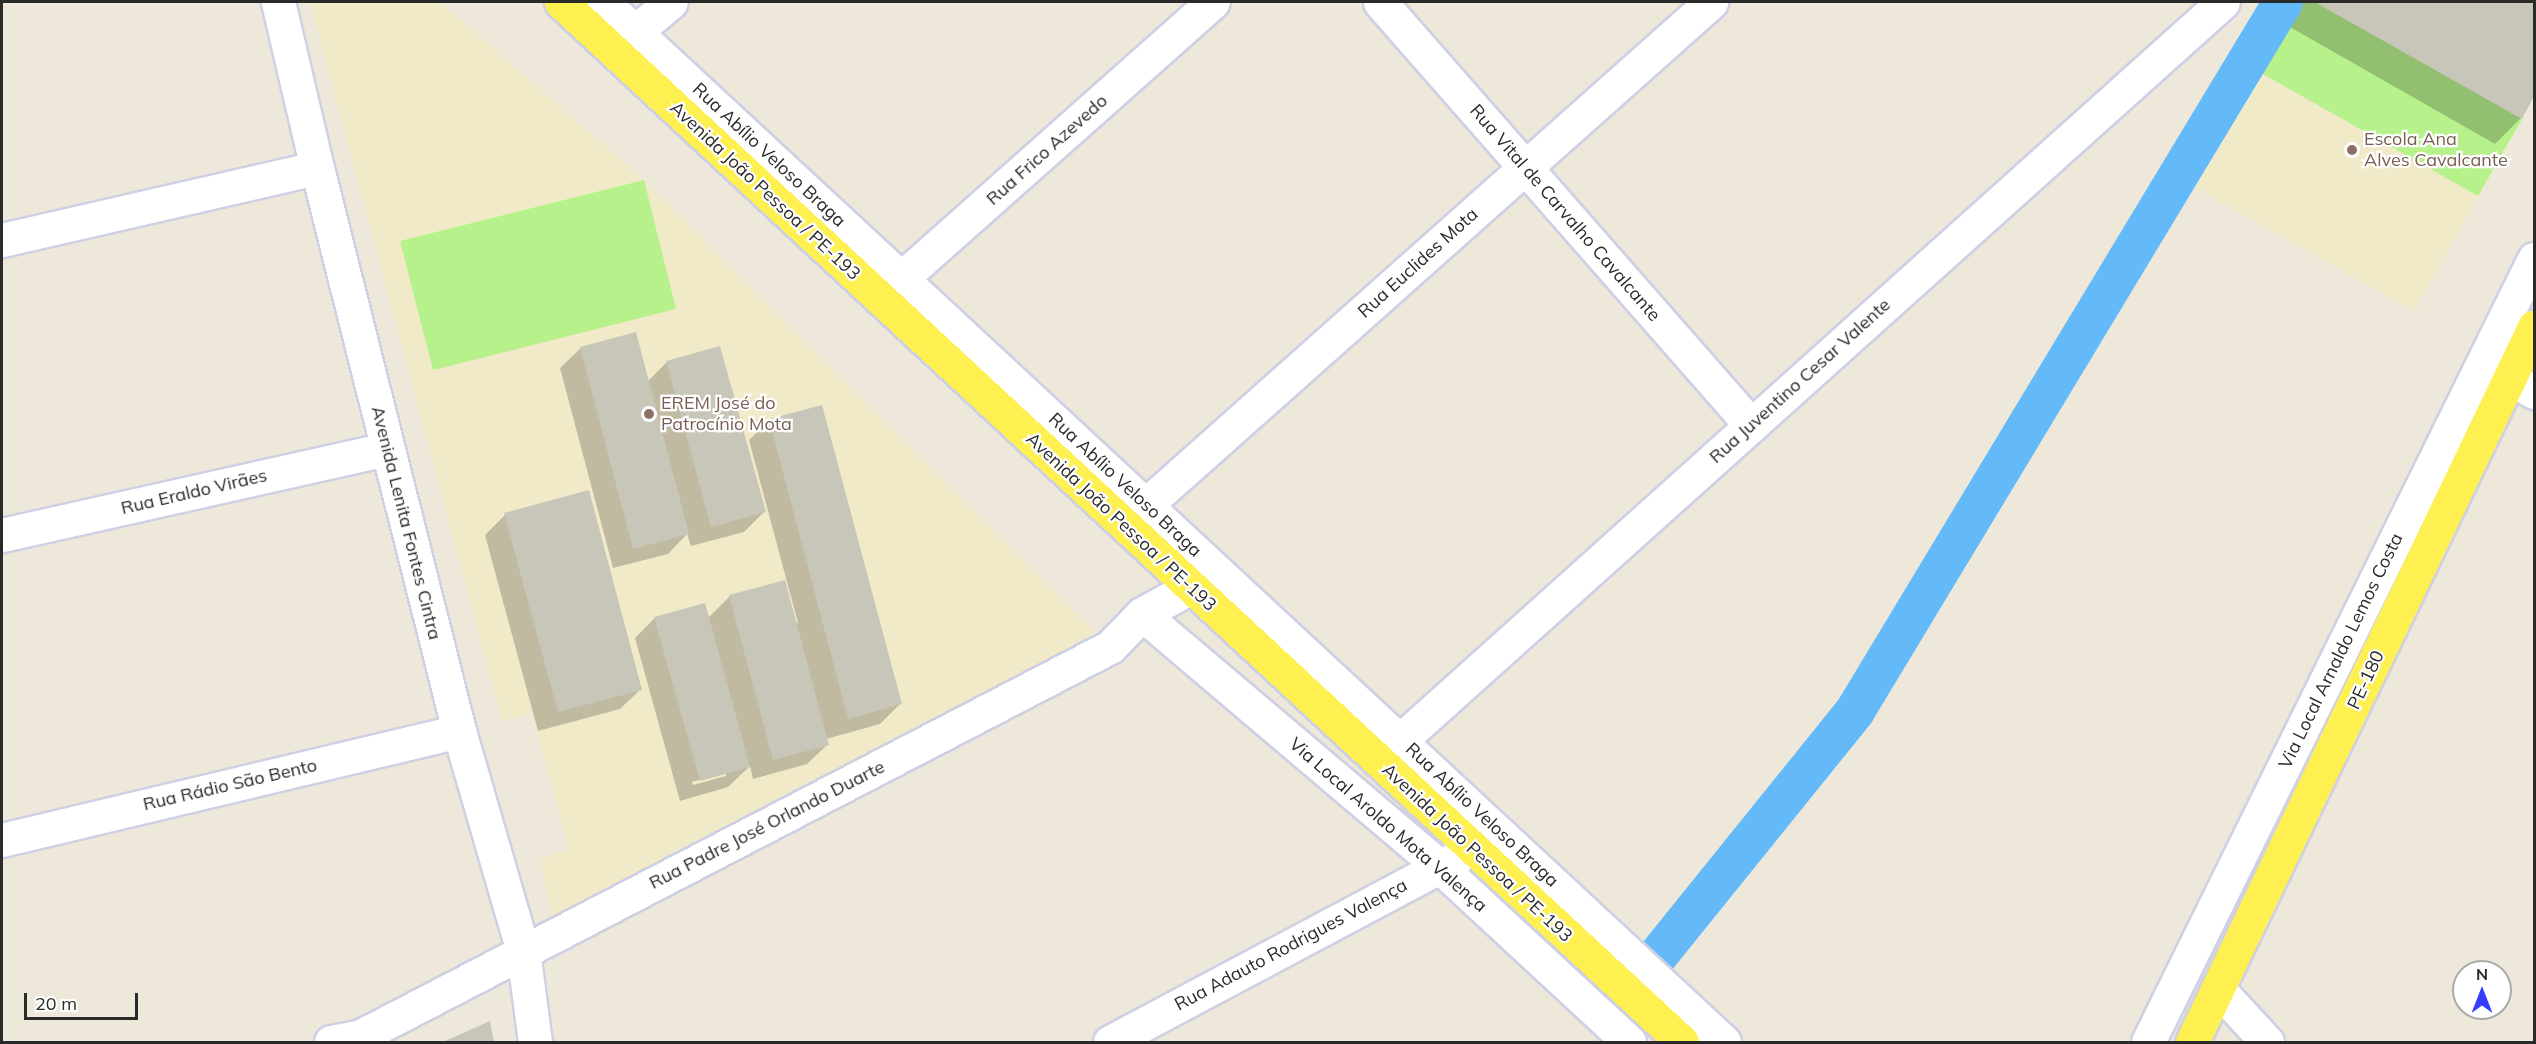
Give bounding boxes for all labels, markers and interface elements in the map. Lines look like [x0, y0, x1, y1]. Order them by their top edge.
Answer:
street label: Rua Abílio Veloso Braga [688, 78, 850, 232]
street label: Rua Frico Azevedo [982, 90, 1112, 210]
street label: Avenida João Pessoa / PE-193 [665, 97, 865, 285]
street label: Rua Vital de Carvalho Cavalcante [1465, 100, 1665, 326]
place label: Escola Ana Alves Cavalcante [2364, 129, 2508, 172]
marker: Escola Ana Alves Cavalcante [2345, 143, 2359, 157]
street label: Rua Euclides Mota [1354, 204, 1482, 322]
street label: Rua Juventino Cesar Valente [1705, 294, 1895, 468]
place label: EREM José do Patrocínio Mota [661, 393, 792, 436]
street label: Avenida Lenita Fontes Cintra [366, 404, 446, 642]
marker: EREM José do Patrocínio Mota [642, 407, 656, 421]
street label: Rua Abílio Veloso Braga [1044, 408, 1206, 562]
street label: Avenida João Pessoa / PE-193 [1021, 428, 1221, 616]
street label: Rua Eraldo Virães [119, 465, 269, 519]
street label: Via Local Arnaldo Lemos Costa [2274, 530, 2408, 772]
street label: PE-180 [2343, 647, 2389, 713]
street label: Via Local Aroldo Mota Valença [1285, 733, 1491, 917]
street label: Rua Abílio Veloso Braga [1401, 738, 1563, 892]
street label: Rua Rádio São Bento [141, 754, 319, 816]
street label: Rua Padre José Orlando Duarte [646, 756, 888, 894]
street label: Avenida João Pessoa / PE-193 [1377, 759, 1577, 947]
street label: Rua Adauto Rodrigues Valença [1171, 874, 1411, 1016]
north arrow [2452, 960, 2512, 1020]
text: N [2476, 964, 2488, 984]
scale bar [27, 981, 141, 1019]
text: 20 m [35, 992, 77, 1015]

